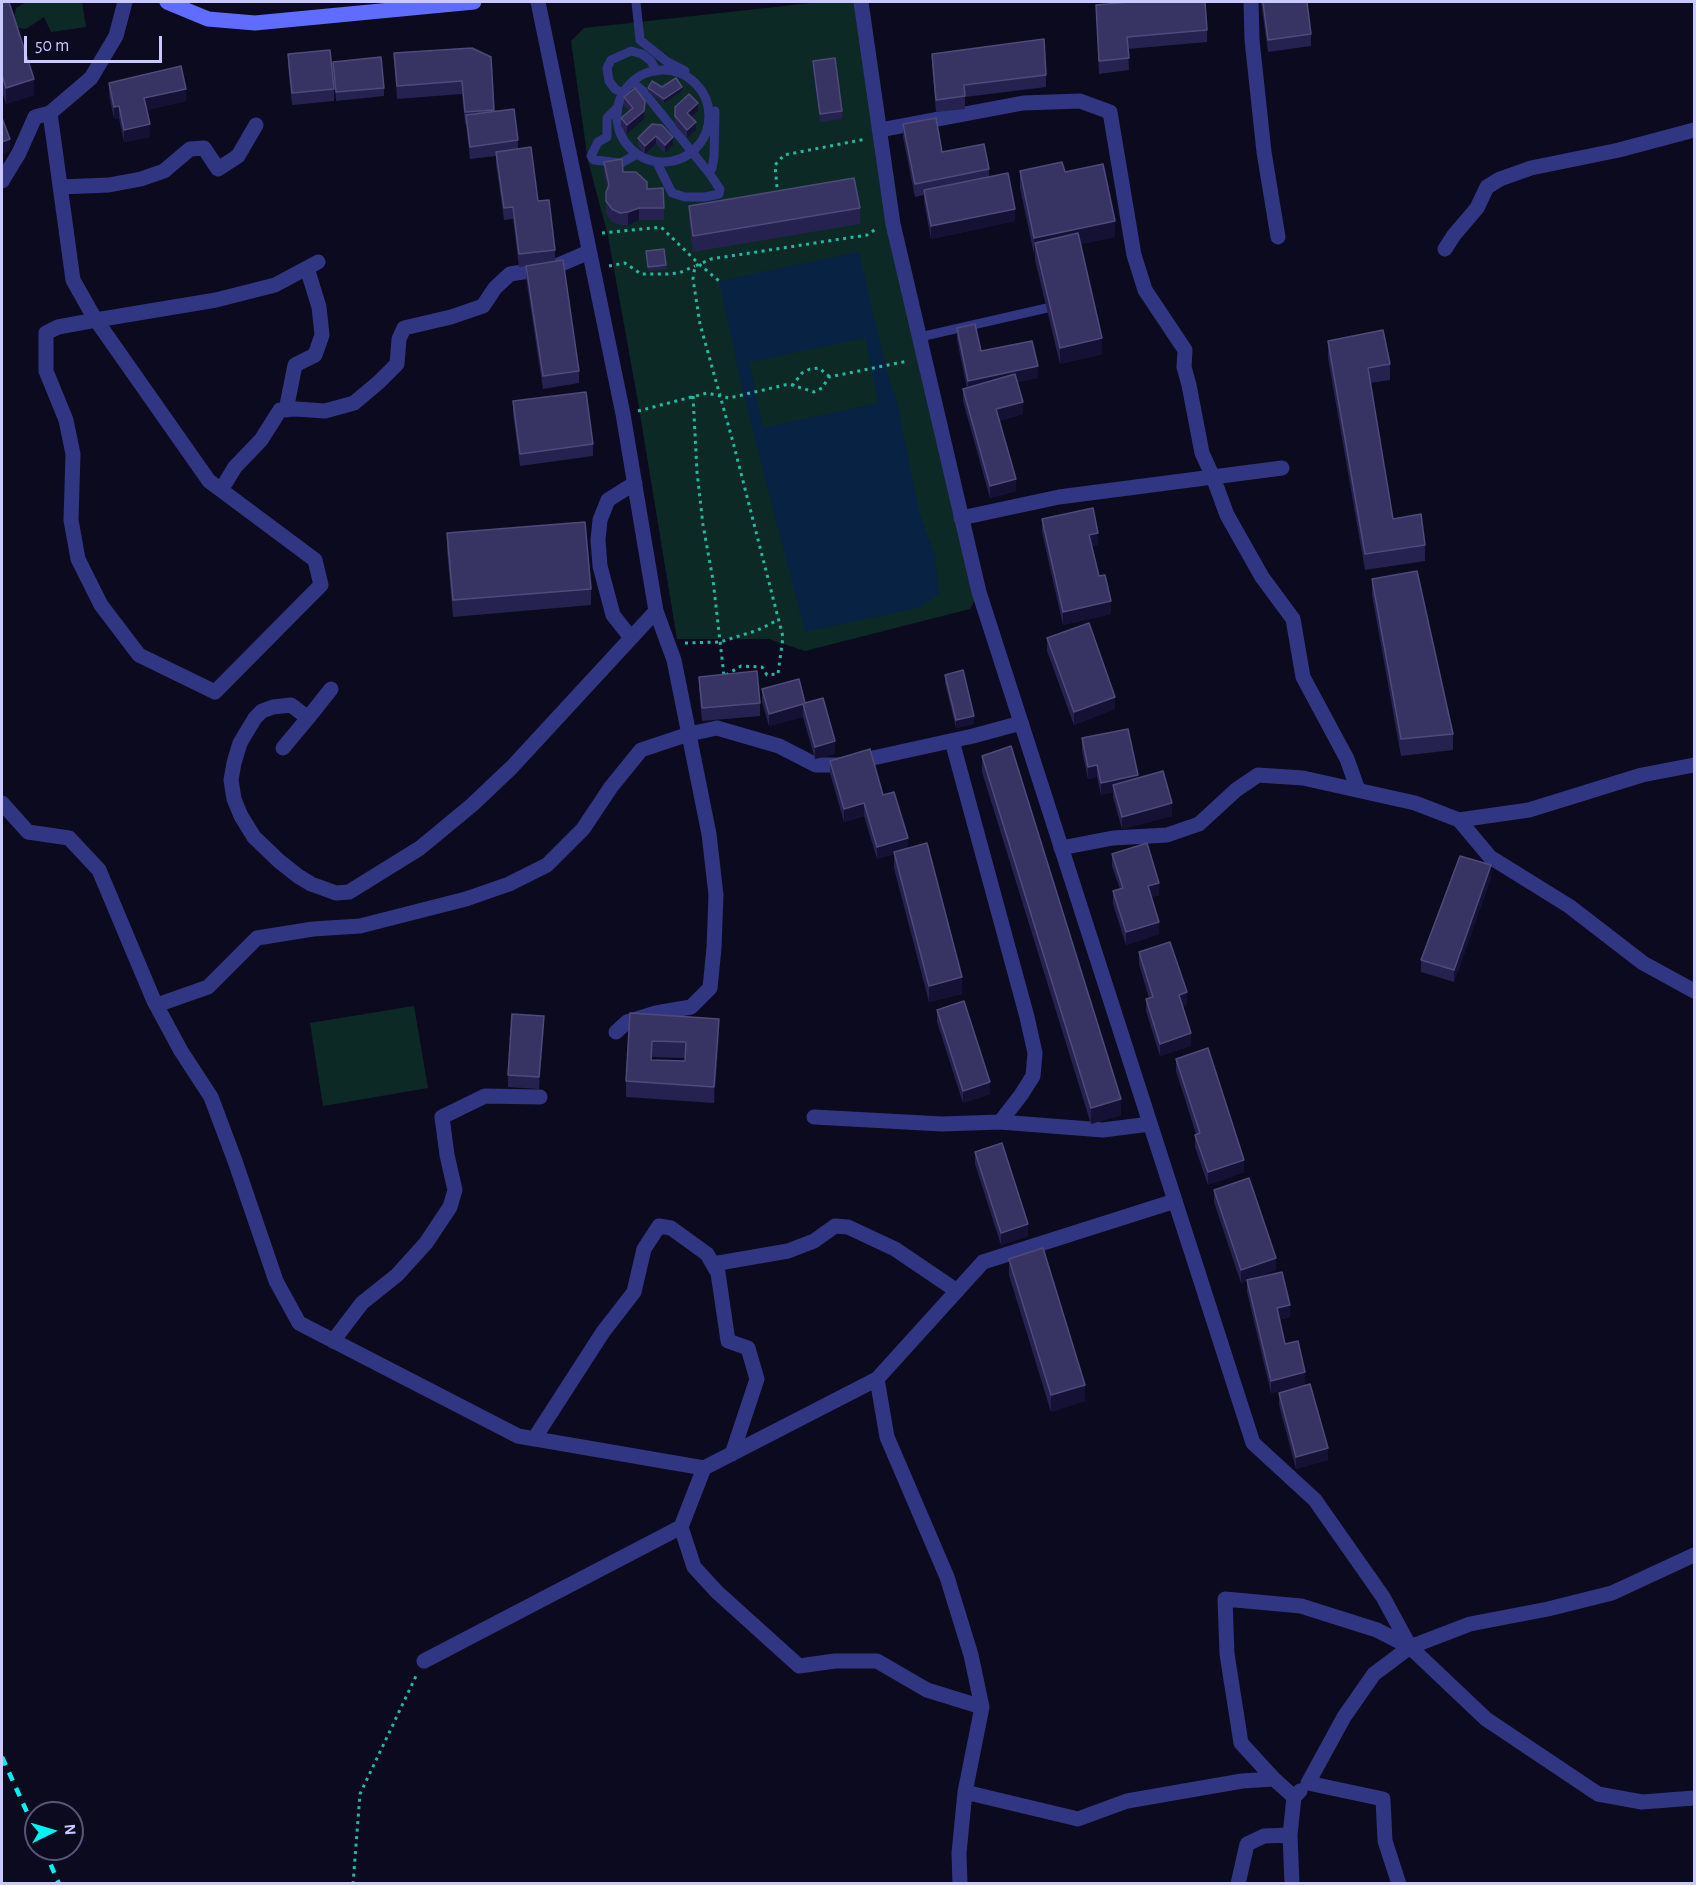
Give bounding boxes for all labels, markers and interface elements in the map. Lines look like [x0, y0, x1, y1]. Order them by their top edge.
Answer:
scale bar [27, 24, 165, 62]
text: 50 m [35, 37, 69, 55]
north arrow [24, 1801, 84, 1861]
text: N [61, 1823, 78, 1836]

